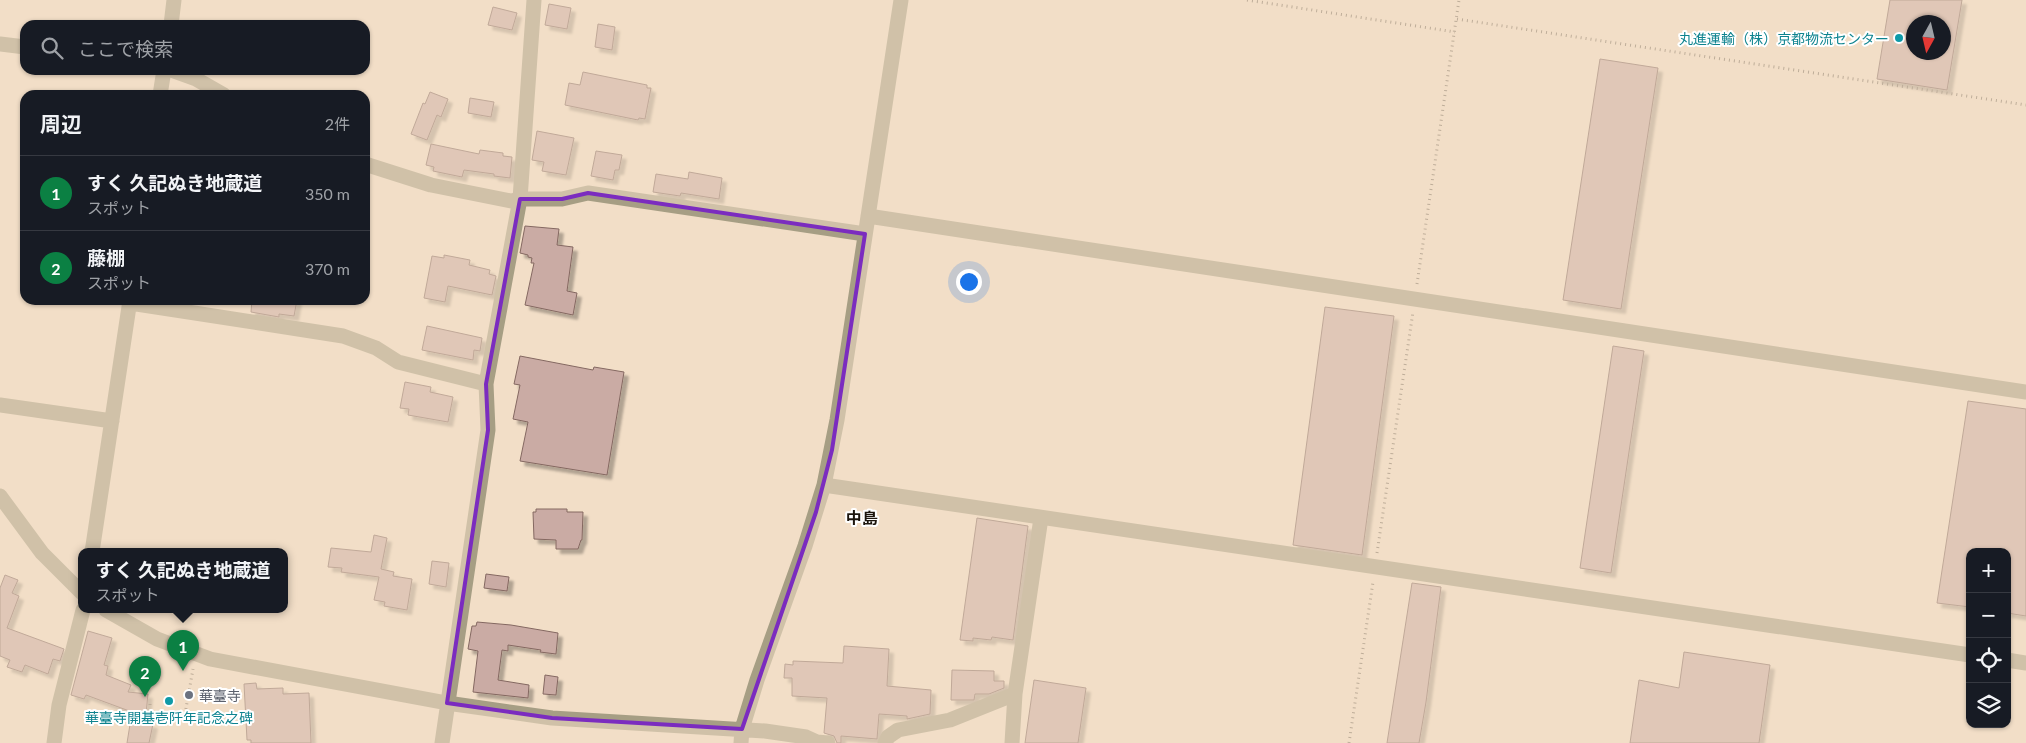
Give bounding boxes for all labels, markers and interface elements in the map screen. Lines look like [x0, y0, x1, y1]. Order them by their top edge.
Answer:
north arrow [1906, 15, 1951, 60]
search box [20, 20, 370, 75]
place label: 丸進運輸（株）京都物流センター [1679, 30, 1889, 47]
marker: 丸進運輸（株）京都物流センター [1893, 32, 1905, 44]
icon: search [38, 34, 66, 62]
text: ここで検索 [78, 37, 173, 60]
text: 周辺 [40, 111, 82, 136]
text: 2件 [325, 114, 350, 133]
text: すく 久記ぬき地蔵道 [87, 171, 262, 194]
text: 1 [51, 184, 61, 203]
text: 350 m [305, 184, 350, 203]
text: スポット [87, 198, 151, 217]
text: 藤棚 [87, 246, 125, 269]
text: 2 [51, 259, 61, 278]
text: 370 m [305, 259, 350, 278]
your location [956, 269, 982, 295]
text: スポット [87, 273, 151, 292]
district label: 中島 [846, 508, 878, 527]
popup [78, 548, 288, 613]
map controls [1966, 548, 2011, 728]
button: + [1966, 548, 2011, 593]
text: すく 久記ぬき地蔵道 [95, 558, 271, 581]
text: スポット [95, 585, 159, 604]
button: − [1966, 593, 2011, 638]
pin: 1 [167, 630, 199, 671]
button: locate [1966, 638, 2011, 683]
pin: 2 [129, 656, 161, 697]
button: layers [1966, 683, 2011, 728]
place label: 華臺寺 [199, 687, 241, 704]
marker: 華臺寺 [183, 689, 195, 701]
marker: 華臺寺開基壱阡年記念之碑 [163, 695, 175, 707]
place label: 華臺寺開基壱阡年記念之碑 [85, 709, 253, 726]

